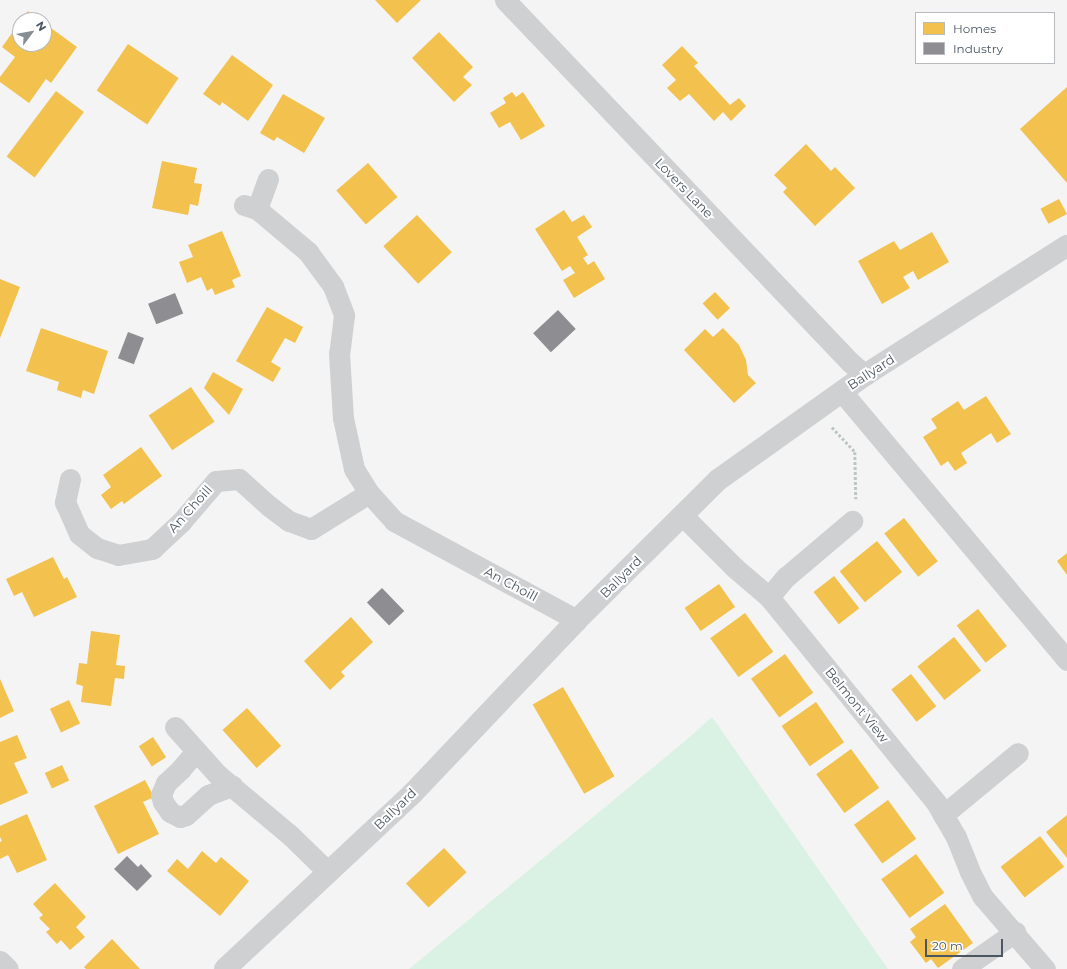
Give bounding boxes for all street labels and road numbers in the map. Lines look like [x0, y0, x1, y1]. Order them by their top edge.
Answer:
street label: Lovers Lane [652, 155, 716, 221]
street label: Ballyard [845, 351, 897, 393]
street label: An Choill [165, 482, 215, 536]
street label: Ballyard [597, 553, 645, 601]
street label: An Choill [482, 563, 540, 605]
street label: Belmont View [822, 664, 892, 746]
street label: Ballyard [371, 785, 419, 833]

